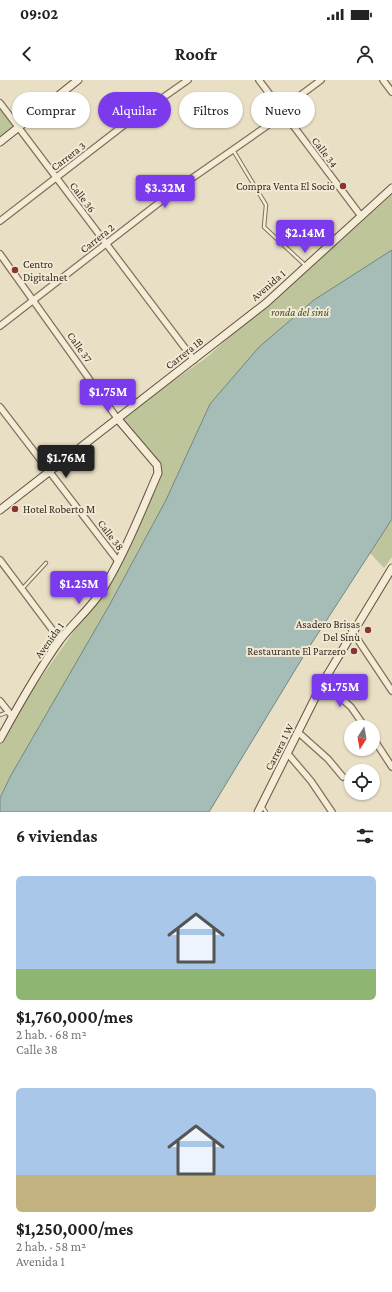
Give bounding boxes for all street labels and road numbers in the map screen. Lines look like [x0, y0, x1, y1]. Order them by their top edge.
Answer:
street label: Calle 34 [310, 134, 341, 170]
street label: Carrera 3 [48, 139, 88, 173]
street label: Calle 36 [68, 179, 98, 215]
street label: Carrera 2 [78, 221, 116, 255]
street label: Avenida 1 [249, 267, 288, 303]
street label: Calle 37 [65, 329, 95, 365]
street label: Carrera 1B [163, 335, 205, 371]
street label: Calle 38 [96, 517, 126, 553]
street label: Avenida 1 [32, 620, 66, 660]
street label: Carrera 1 W [262, 721, 296, 772]

